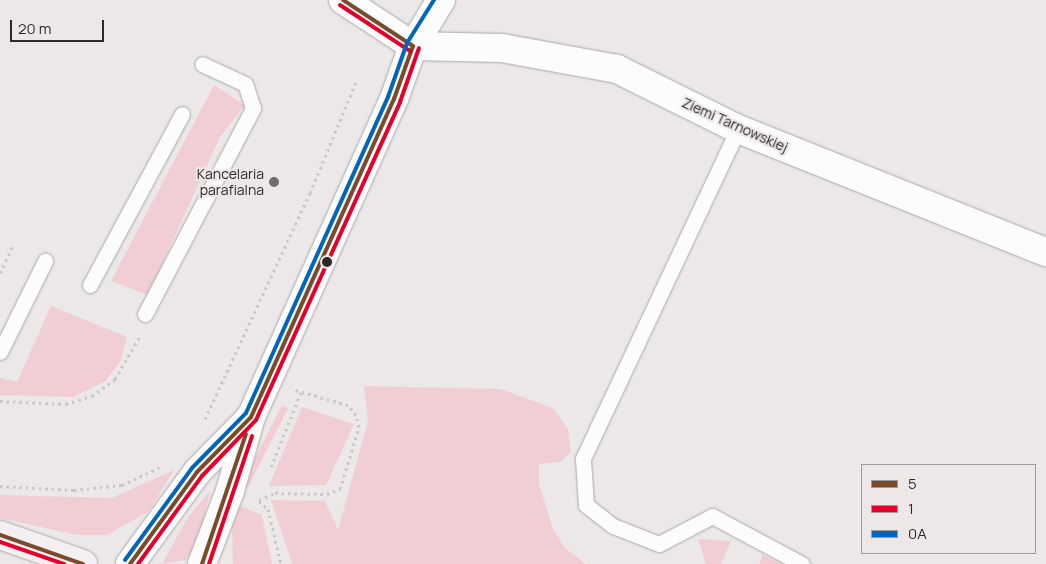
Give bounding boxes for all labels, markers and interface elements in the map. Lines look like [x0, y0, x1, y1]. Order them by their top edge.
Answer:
scale bar [12, 10, 106, 42]
text: 20 m [18, 18, 51, 39]
street label: Ziemi Tarnowskiej [680, 94, 790, 156]
place label: Kancelaria parafialna [197, 166, 264, 198]
marker: Kancelaria parafialna [268, 176, 280, 188]
unlabelled marker [322, 257, 332, 267]
legend [861, 464, 1036, 554]
text: 5 [908, 473, 917, 494]
text: 1 [908, 498, 914, 519]
text: 0A [908, 523, 927, 544]

